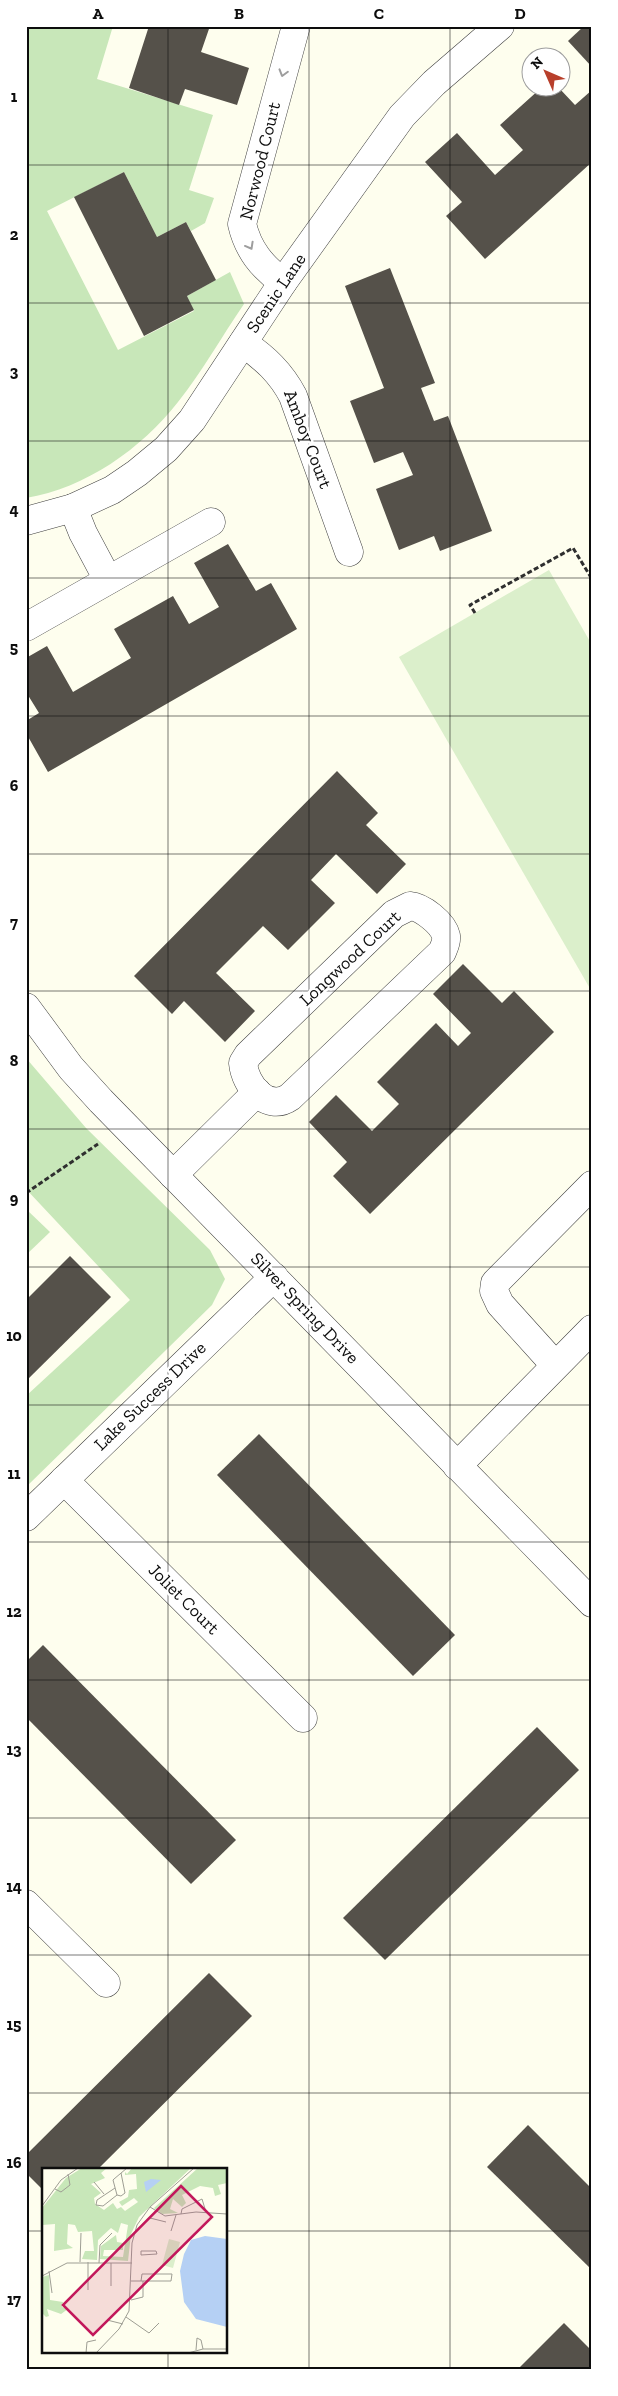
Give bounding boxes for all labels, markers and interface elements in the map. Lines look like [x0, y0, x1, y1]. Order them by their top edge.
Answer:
text: A [93, 4, 104, 23]
text: B [234, 4, 244, 23]
text: C [374, 4, 384, 23]
text: D [514, 4, 526, 23]
north arrow [520, 48, 570, 98]
text: N [527, 53, 547, 73]
one-way arrow [278, 69, 288, 77]
text: 1 [11, 87, 18, 106]
street label: Norwood Court [235, 99, 285, 222]
text: 2 [10, 225, 19, 244]
one-way arrow [243, 241, 253, 250]
street label: Scenic Lane [241, 249, 311, 337]
text: 3 [10, 362, 19, 381]
street label: Amboy Court [279, 387, 337, 492]
text: 4 [9, 500, 19, 519]
text: 5 [10, 638, 18, 657]
text: 6 [10, 776, 19, 795]
street label: Longwood Court [295, 905, 405, 1011]
text: 7 [10, 913, 18, 932]
text: 8 [10, 1051, 19, 1070]
text: 9 [10, 1189, 19, 1208]
street label: Silver Spring Drive [246, 1248, 364, 1368]
text: 10 [6, 1326, 22, 1345]
street label: Lake Success Drive [89, 1337, 211, 1455]
text: 11 [8, 1464, 21, 1483]
street label: Joliet Court [144, 1559, 224, 1639]
text: 12 [6, 1602, 22, 1621]
text: 13 [7, 1740, 22, 1759]
text: 14 [6, 1877, 22, 1896]
text: 15 [7, 2015, 21, 2034]
text: 16 [6, 2153, 22, 2172]
inset map [42, 2168, 228, 2354]
text: 17 [7, 2290, 21, 2309]

